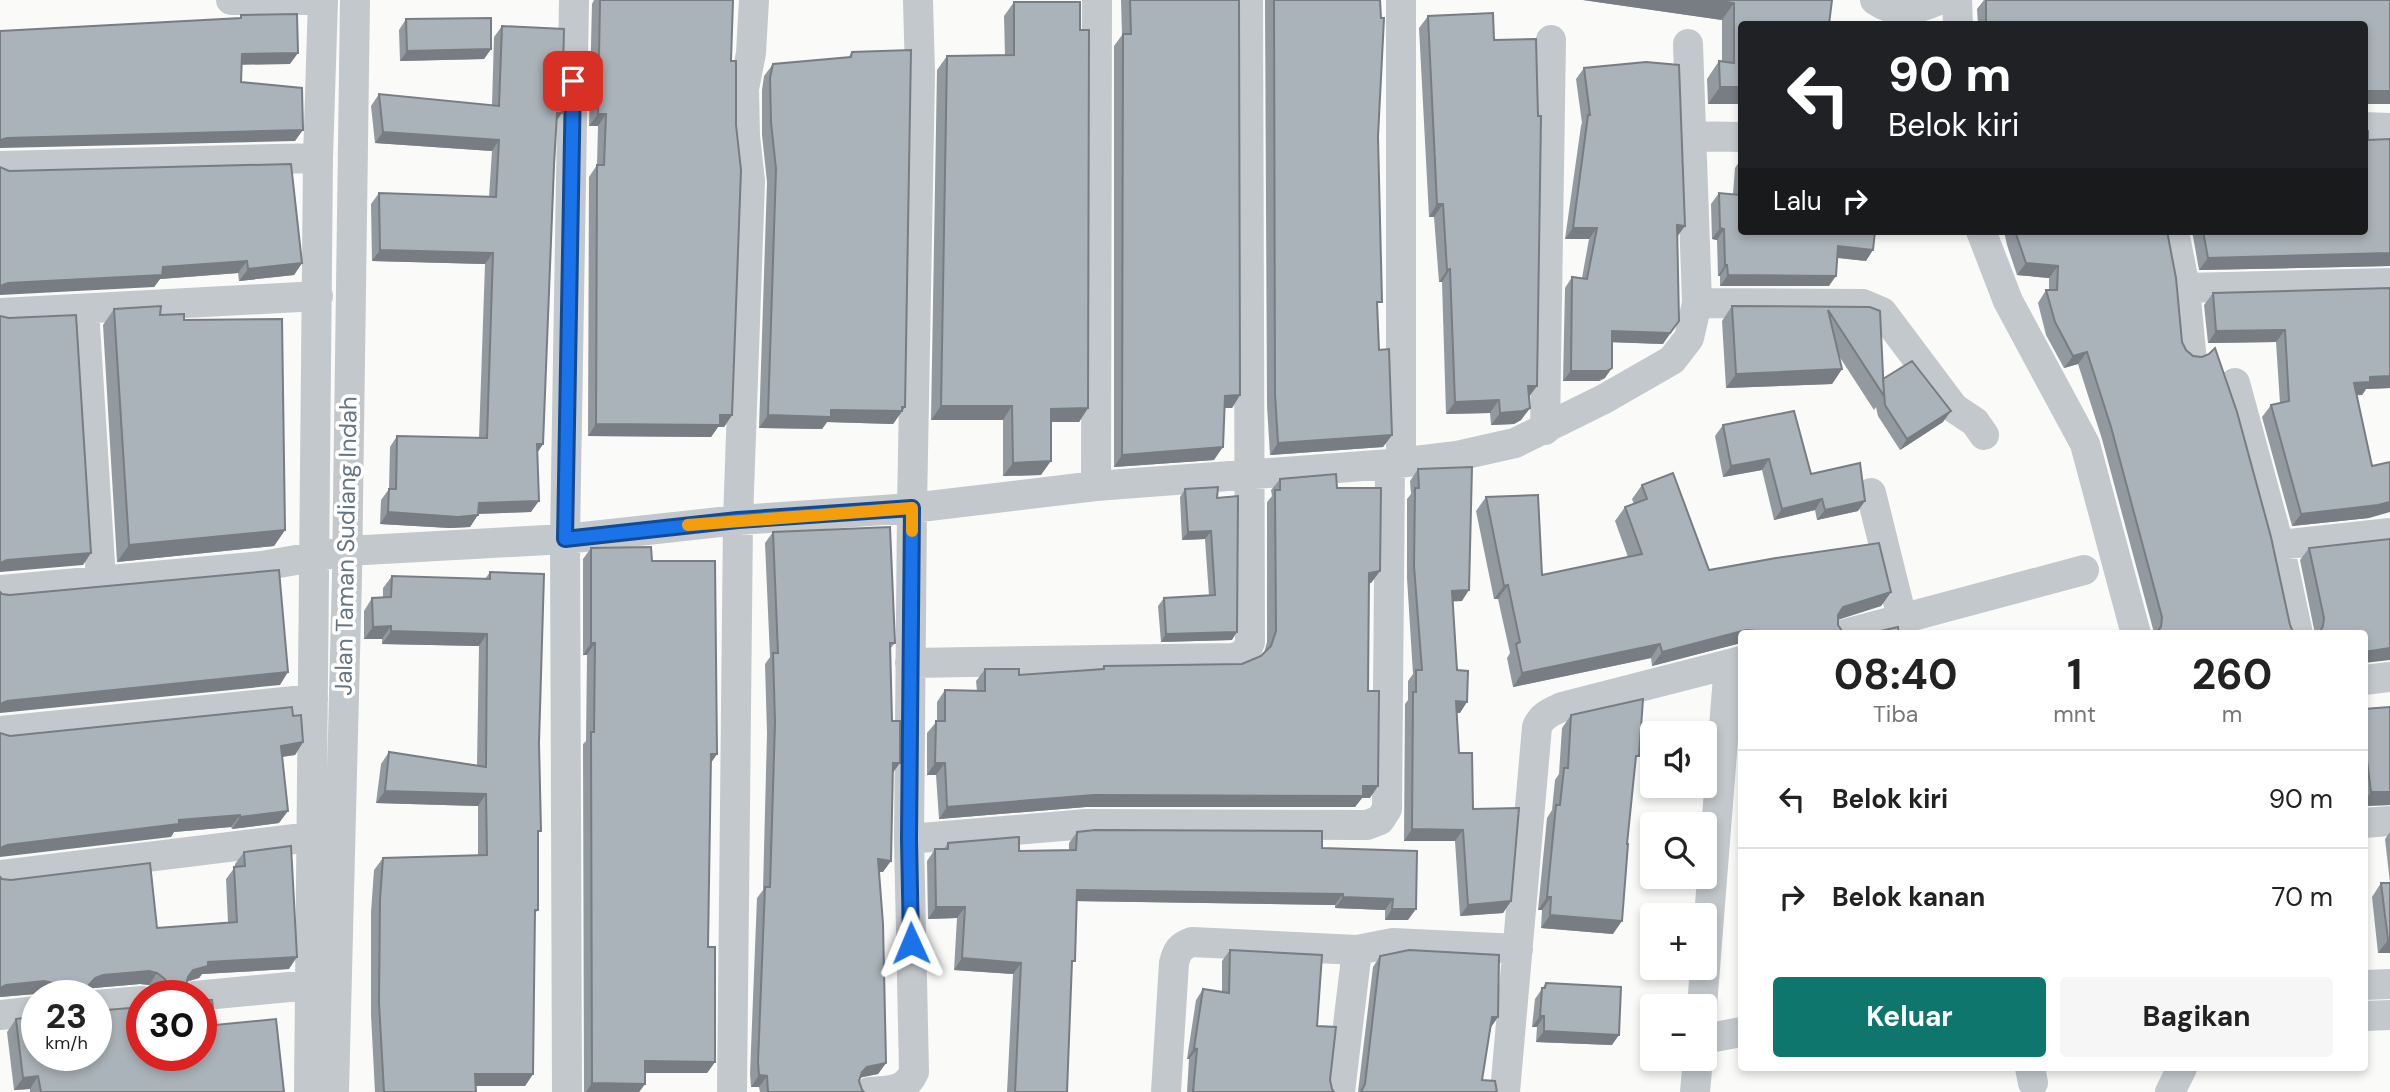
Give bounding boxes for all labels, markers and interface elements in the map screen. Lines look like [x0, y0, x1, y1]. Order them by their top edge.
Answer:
text: 90 m [1888, 42, 2011, 106]
icon: left [1773, 49, 1864, 140]
pin [543, 51, 603, 111]
icon: arrive [554, 62, 592, 100]
text: Belok kiri [1888, 104, 2020, 146]
icon: right [1836, 182, 1874, 220]
text: Lalu [1773, 184, 1822, 218]
street label: Jalan Taman Sudiang Indah [327, 396, 364, 696]
text: 08:40 [1834, 647, 1957, 702]
text: 1 [2067, 647, 2082, 702]
text: 260 [2192, 647, 2272, 702]
text: Tiba [1873, 699, 1918, 729]
text: mnt [2053, 699, 2096, 729]
text: m [2222, 699, 2242, 729]
map controls [1640, 721, 1717, 1071]
button: sound [1640, 721, 1717, 798]
icon: left [1773, 780, 1811, 818]
text: Belok kiri [1832, 782, 1948, 816]
text: 90 m [2269, 782, 2333, 816]
button: search [1640, 812, 1717, 889]
icon: right [1773, 878, 1811, 916]
text: Belok kanan [1832, 880, 1985, 914]
text: 70 m [2272, 880, 2333, 914]
button: + [1640, 903, 1717, 980]
position arrow [874, 906, 948, 980]
button: Keluar [1773, 977, 2046, 1057]
button: Bagikan [2060, 977, 2333, 1057]
speed limit sign: 30 [126, 980, 217, 1071]
text: 23 [46, 993, 87, 1039]
button: − [1640, 994, 1717, 1071]
text: km/h [45, 1031, 88, 1055]

